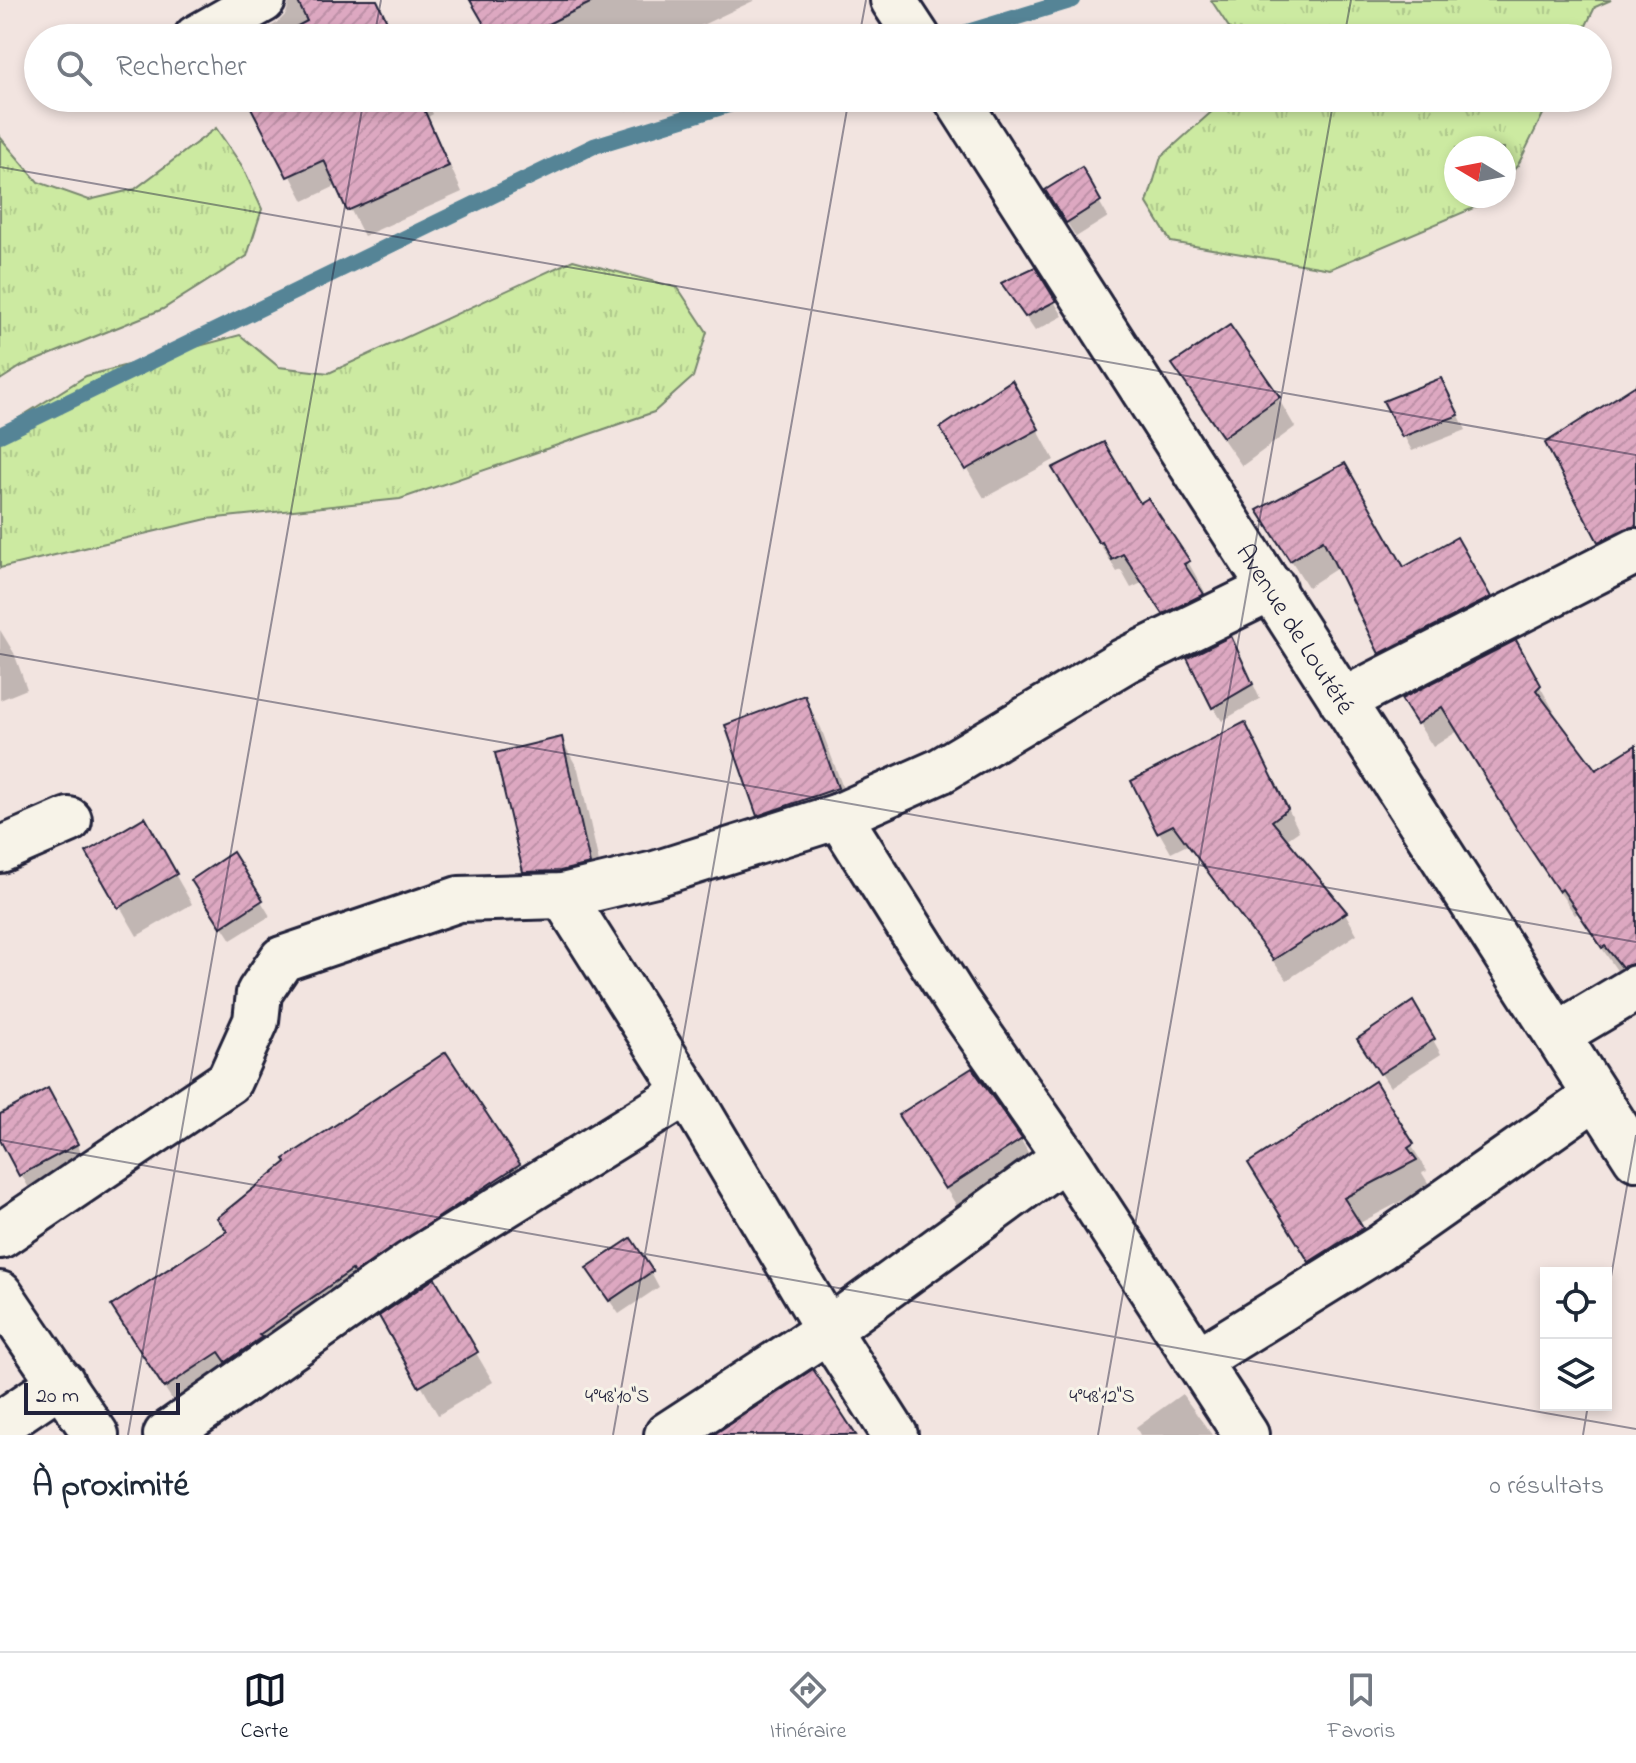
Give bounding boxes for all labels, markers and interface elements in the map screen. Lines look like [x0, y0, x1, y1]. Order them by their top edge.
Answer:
search box [24, 24, 1612, 112]
icon: search [52, 46, 96, 90]
text: Rechercher [116, 46, 247, 90]
north arrow [1444, 136, 1516, 208]
street label: Avenue de Loutété [1225, 537, 1363, 723]
map controls [1540, 1267, 1612, 1411]
button: locate [1540, 1267, 1612, 1339]
button: layers [1540, 1339, 1612, 1411]
scale bar [24, 1379, 180, 1415]
text: 20 m [36, 1381, 79, 1413]
text: 4°48'10"S [585, 1383, 649, 1412]
text: 4°48'12"S [1069, 1383, 1135, 1412]
text: À proximité [32, 1462, 189, 1512]
text: 0 résultats [1489, 1468, 1604, 1506]
tab: Carte [241, 1668, 289, 1748]
tab: Itinéraire [770, 1668, 846, 1748]
tab: Favoris [1327, 1668, 1395, 1748]

